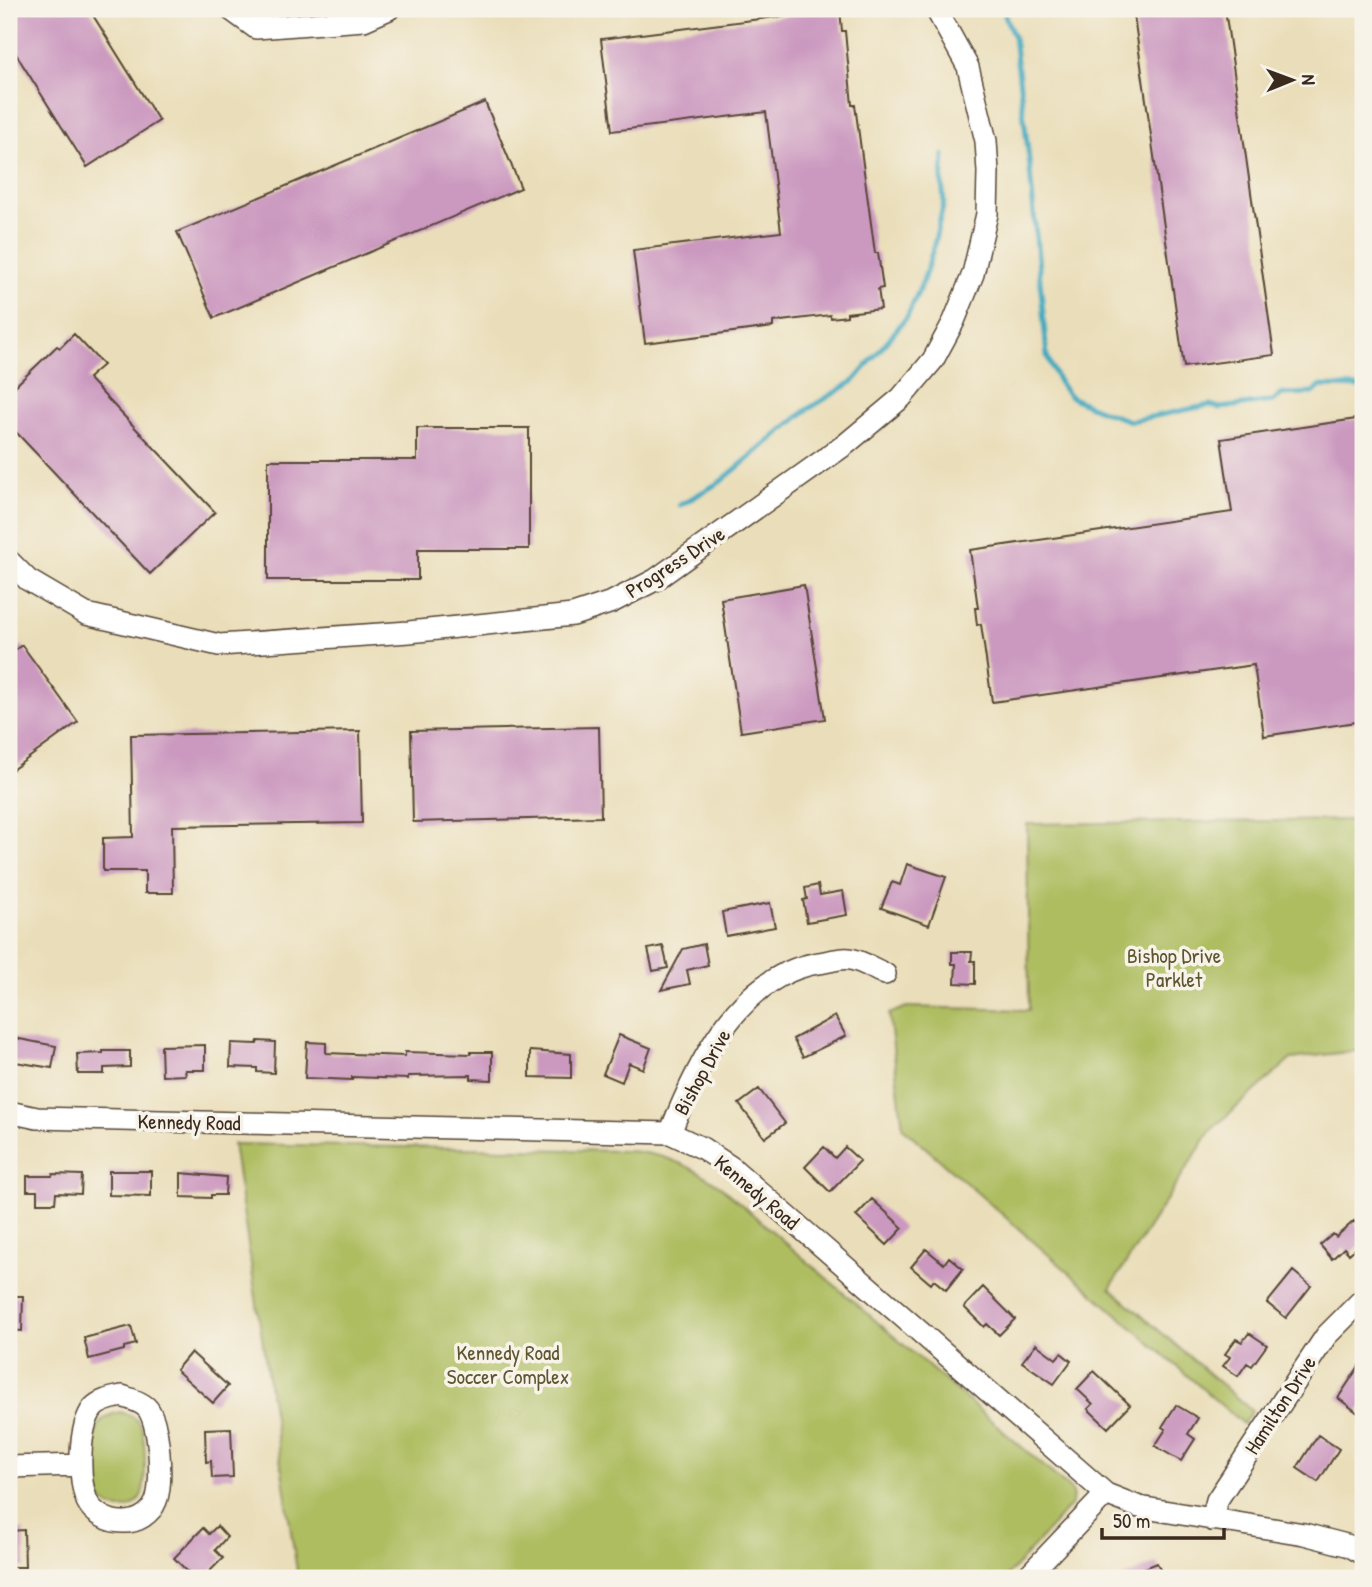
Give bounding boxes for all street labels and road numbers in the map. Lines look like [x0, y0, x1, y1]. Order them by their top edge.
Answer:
street label: Progress Drive [620, 519, 730, 605]
street label: Bishop Drive [667, 1024, 737, 1120]
street label: Kennedy Road [137, 1107, 241, 1137]
street label: Kennedy Road [708, 1148, 806, 1236]
street label: Hamilton Drive [1237, 1350, 1323, 1460]

